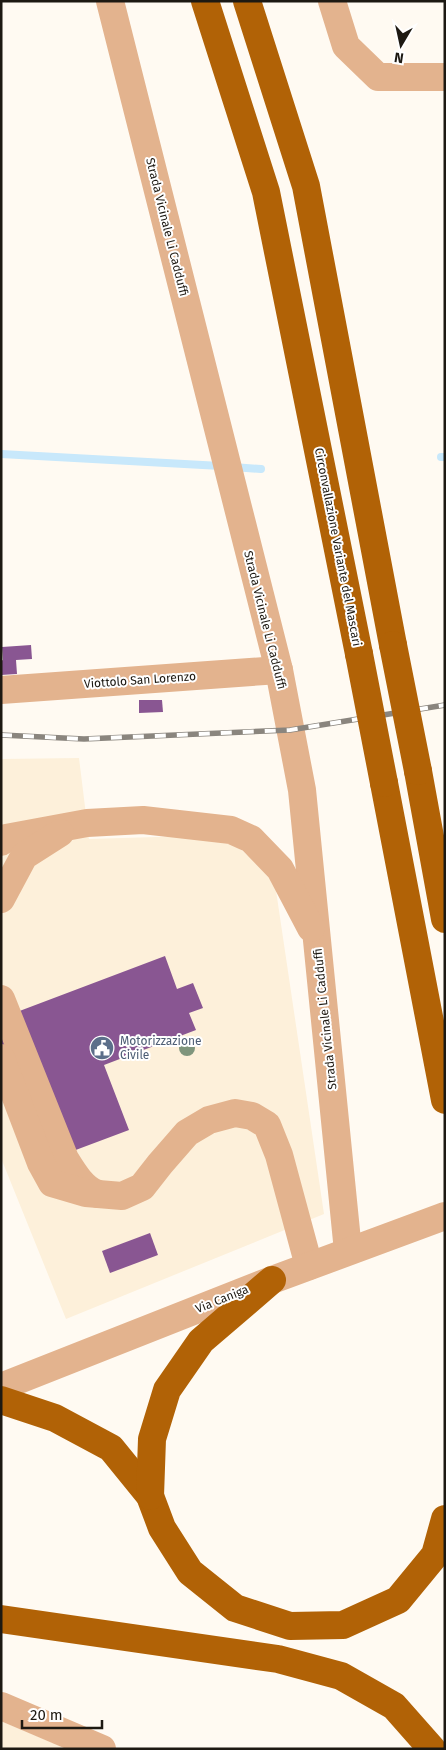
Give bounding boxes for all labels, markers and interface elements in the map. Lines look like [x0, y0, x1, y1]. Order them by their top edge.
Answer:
north arrow [376, 20, 426, 70]
text: N [393, 48, 405, 66]
street label: Strada Vicinale Li Cadduffi [143, 156, 191, 298]
street label: Circonvallazione Variante del Mascari [312, 447, 364, 647]
street label: Strada Vicinale Li Cadduffi [241, 549, 289, 691]
street label: Viottolo San Lorenzo [84, 669, 196, 691]
street label: Strada Vicinale Li Cadduffi [311, 948, 339, 1090]
place label: Motorizzazione Civile [120, 1034, 202, 1062]
public building icon: Motorizzazione Civile [89, 1035, 115, 1061]
street label: Via Caniga [193, 1282, 251, 1316]
scale bar [22, 1698, 102, 1730]
text: 20 m [30, 1706, 63, 1724]

